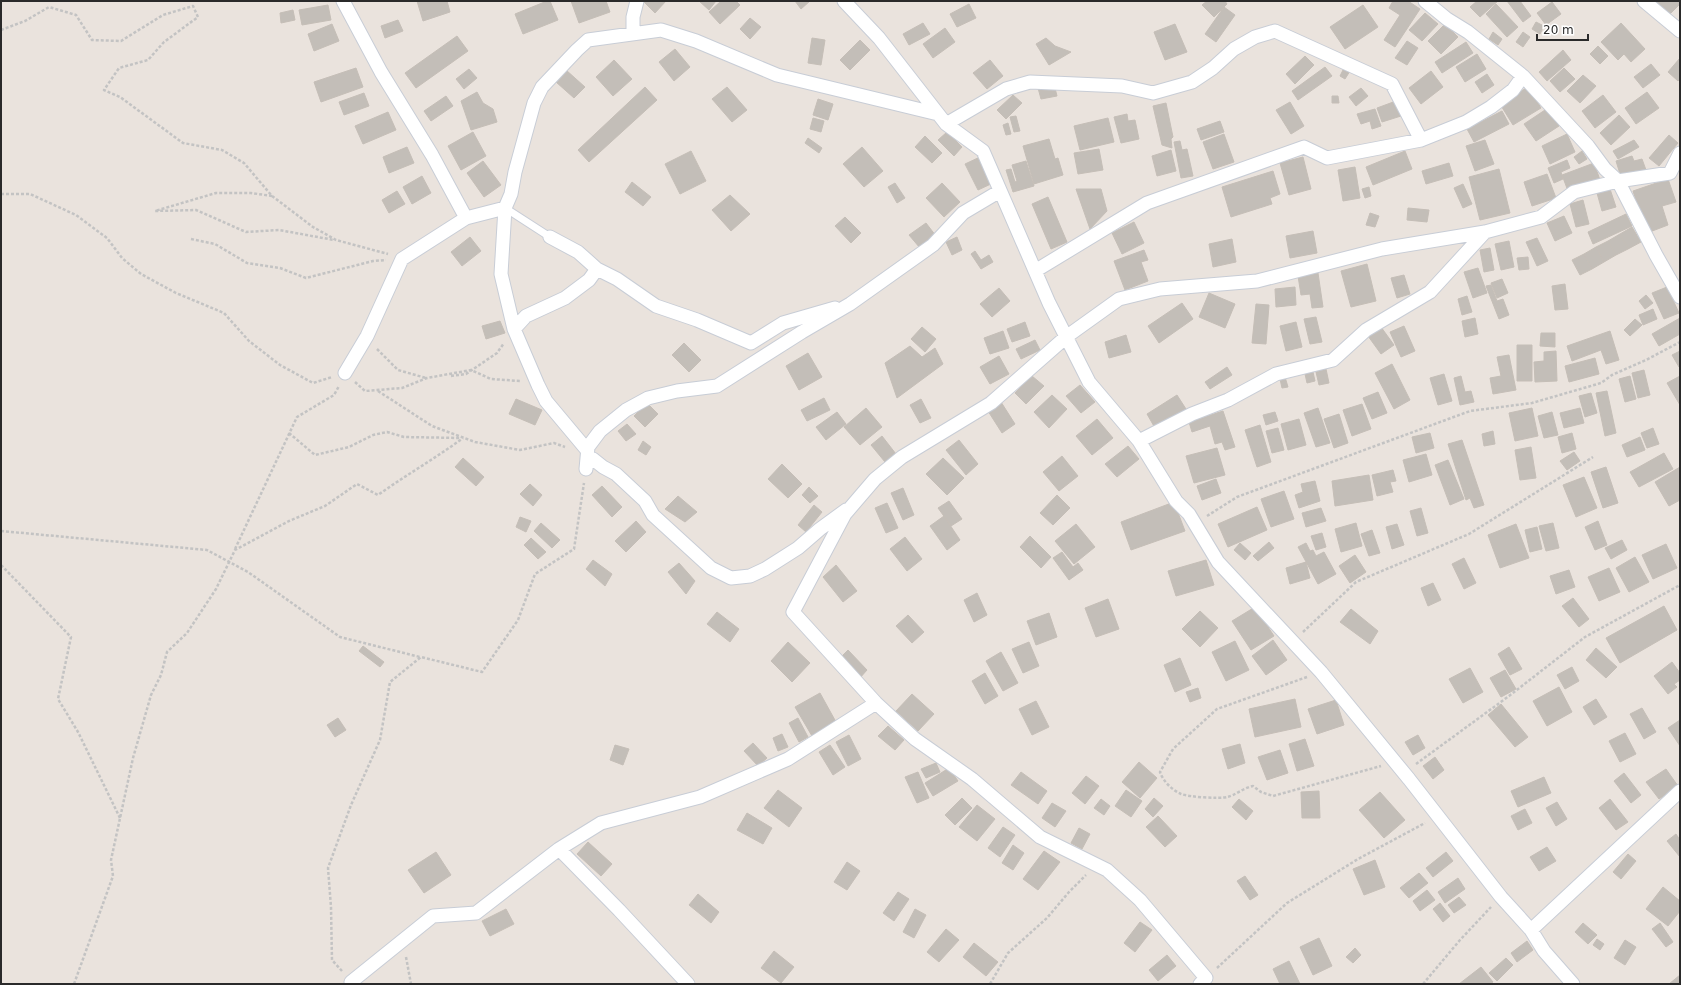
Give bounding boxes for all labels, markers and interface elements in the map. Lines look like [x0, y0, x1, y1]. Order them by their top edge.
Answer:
scale bar [1537, 16, 1588, 42]
text: 20 m [1543, 23, 1574, 37]

